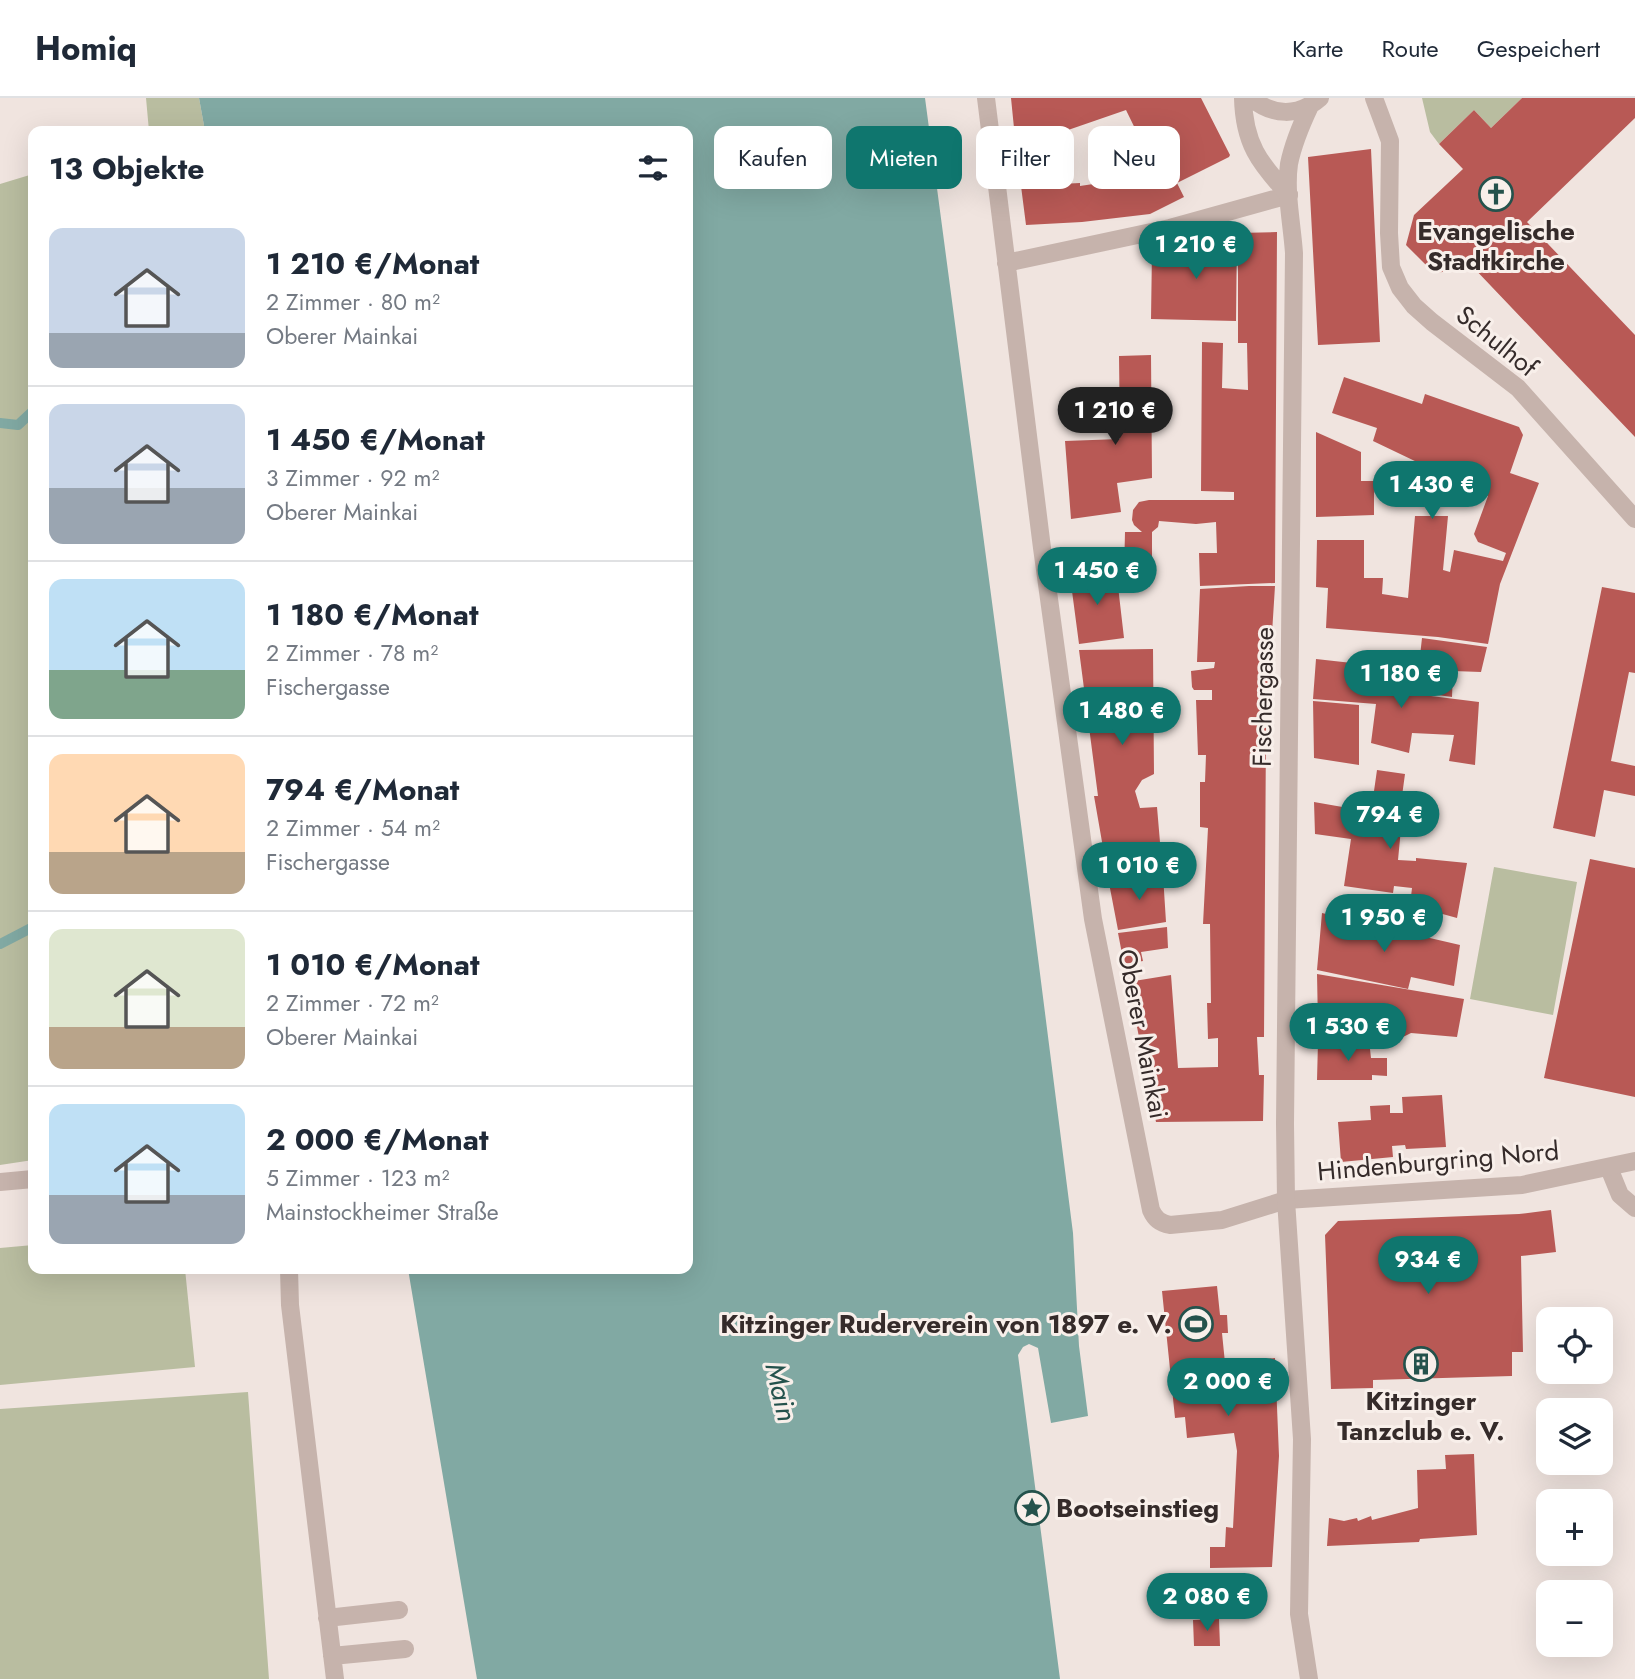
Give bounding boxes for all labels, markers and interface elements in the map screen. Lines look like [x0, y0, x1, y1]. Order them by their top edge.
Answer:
text: Homiq [35, 25, 137, 72]
text: Karte [1292, 31, 1343, 66]
text: Route [1381, 31, 1439, 66]
text: Gespeichert [1477, 31, 1600, 66]
chip: Kaufen [714, 126, 832, 189]
chip: Mieten [846, 126, 962, 189]
chip: Filter [976, 126, 1074, 189]
chip: Neu [1088, 126, 1180, 189]
text: 13 Objekte [49, 147, 204, 190]
icon: filters [634, 149, 672, 187]
church icon: Evangelische Stadtkirche [1477, 175, 1515, 213]
place label: Evangelische Stadtkirche [1417, 212, 1575, 280]
pin: 1 210 € [1131, 222, 1261, 281]
text: 1 210 € [1155, 227, 1237, 261]
text: 1 210 €/Monat [266, 242, 479, 285]
icon: home [105, 256, 189, 340]
text: 2 Zimmer · 80 m² [266, 285, 440, 319]
street label: Schulhof [1448, 296, 1546, 386]
text: Oberer Mainkai [266, 319, 418, 353]
pin: 1 210 € [1050, 388, 1180, 447]
text: 1 210 € [1074, 393, 1156, 427]
text: 1 450 €/Monat [266, 418, 485, 461]
icon: home [105, 432, 189, 516]
text: 3 Zimmer · 92 m² [266, 461, 439, 495]
pin: 1 430 € [1367, 462, 1497, 521]
text: 1 430 € [1389, 467, 1475, 501]
text: Oberer Mainkai [266, 495, 418, 529]
pin: 1 450 € [1032, 547, 1162, 607]
text: 1 450 € [1054, 553, 1140, 587]
text: 1 180 €/Monat [266, 593, 479, 636]
icon: home [105, 607, 189, 691]
street label: Fischergasse [1243, 627, 1283, 767]
text: 2 Zimmer · 78 m² [266, 636, 438, 670]
pin: 1 180 € [1336, 650, 1466, 710]
text: 1 180 € [1360, 656, 1442, 690]
text: Fischergasse [266, 670, 390, 704]
pin: 1 480 € [1057, 688, 1187, 747]
text: 1 480 € [1079, 693, 1165, 727]
text: 794 €/Monat [266, 768, 459, 811]
icon: home [105, 782, 189, 866]
pin: 794 € [1341, 792, 1439, 851]
text: 794 € [1356, 797, 1424, 831]
text: 2 Zimmer · 54 m² [266, 811, 440, 845]
pin: 1 010 € [1074, 842, 1204, 902]
text: Fischergasse [266, 845, 390, 879]
text: 1 010 € [1098, 848, 1180, 882]
pin: 1 950 € [1319, 894, 1449, 954]
text: 1 950 € [1341, 900, 1427, 934]
text: 1 010 €/Monat [266, 943, 480, 986]
street label: Oberer Mainkai [1108, 946, 1178, 1122]
icon: home [105, 957, 189, 1041]
text: 2 Zimmer · 72 m² [266, 986, 439, 1020]
pin: 1 530 € [1283, 1004, 1413, 1063]
text: 1 530 € [1306, 1009, 1390, 1043]
text: Oberer Mainkai [266, 1020, 418, 1054]
text: 2 000 €/Monat [266, 1118, 489, 1161]
street label: Hindenburgring Nord [1315, 1131, 1561, 1191]
icon: home [105, 1132, 189, 1216]
text: 5 Zimmer · 123 m² [266, 1161, 450, 1195]
text: Mainstockheimer Straße [266, 1195, 499, 1229]
pin: 934 € [1379, 1236, 1477, 1296]
text: 934 € [1394, 1242, 1462, 1276]
place label: Kitzinger Ruderverein von 1897 e. V. [720, 1305, 1172, 1343]
sports icon: Kitzinger Ruderverein von 1897 e. V. [1177, 1305, 1215, 1343]
map controls [1536, 1307, 1613, 1657]
button: locate [1536, 1307, 1613, 1384]
building icon: Kitzinger Tanzclub e. V. [1402, 1345, 1440, 1383]
pin: 2 000 € [1163, 1358, 1293, 1418]
water label: Main [754, 1359, 808, 1425]
text: 2 000 € [1183, 1364, 1273, 1398]
place label: Kitzinger Tanzclub e. V. [1337, 1382, 1505, 1450]
button: layers [1536, 1398, 1613, 1475]
place icon: Bootseinstieg [1013, 1489, 1051, 1527]
place label: Bootseinstieg [1056, 1489, 1219, 1527]
button: + [1536, 1489, 1613, 1566]
pin: 2 080 € [1142, 1574, 1272, 1633]
text: 2 080 € [1163, 1579, 1251, 1613]
button: − [1536, 1580, 1613, 1657]

